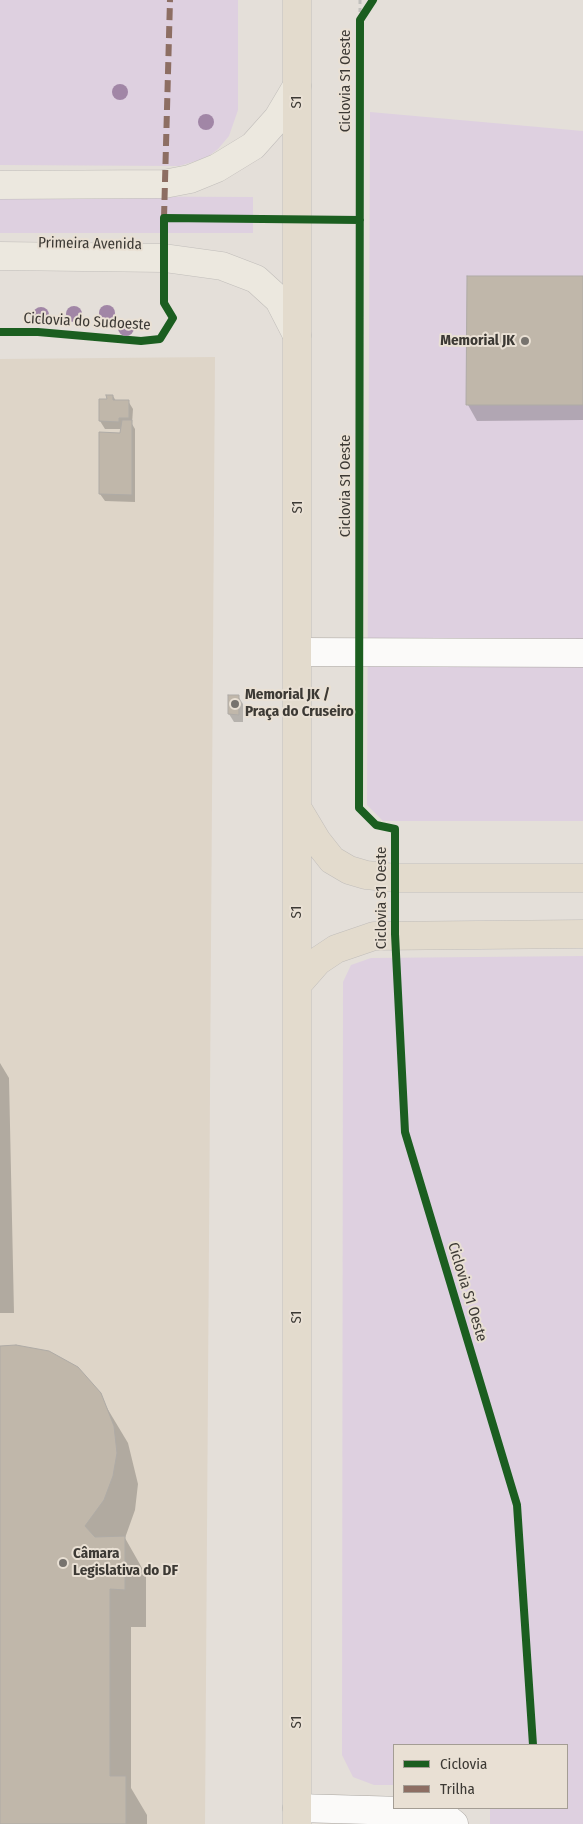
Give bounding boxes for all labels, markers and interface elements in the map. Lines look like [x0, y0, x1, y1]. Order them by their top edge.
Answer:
street label: Ciclovia S1 Oeste [337, 30, 355, 132]
street label: S1 [288, 96, 306, 108]
street label: Primeira Avenida [38, 234, 142, 254]
street label: Ciclovia do Sudoeste [23, 310, 151, 334]
place label: Memorial JK [440, 332, 515, 350]
marker: Memorial JK [519, 335, 531, 347]
street label: Ciclovia S1 Oeste [337, 435, 355, 537]
street label: S1 [289, 501, 307, 513]
place label: Memorial JK / Praça do Cruseiro [245, 686, 354, 721]
marker: Memorial JK / Praça do Cruseiro [229, 698, 241, 710]
street label: Ciclovia S1 Oeste [373, 847, 391, 949]
street label: S1 [288, 906, 306, 918]
street label: Ciclovia S1 Oeste [443, 1240, 491, 1344]
street label: S1 [288, 1311, 306, 1323]
place label: Câmara Legislativa do DF [73, 1545, 178, 1580]
marker: Câmara Legislativa do DF [57, 1557, 69, 1569]
street label: S1 [288, 1716, 306, 1728]
legend [393, 1744, 568, 1809]
text: Ciclovia [440, 1755, 487, 1773]
text: Trilha [440, 1780, 475, 1798]

